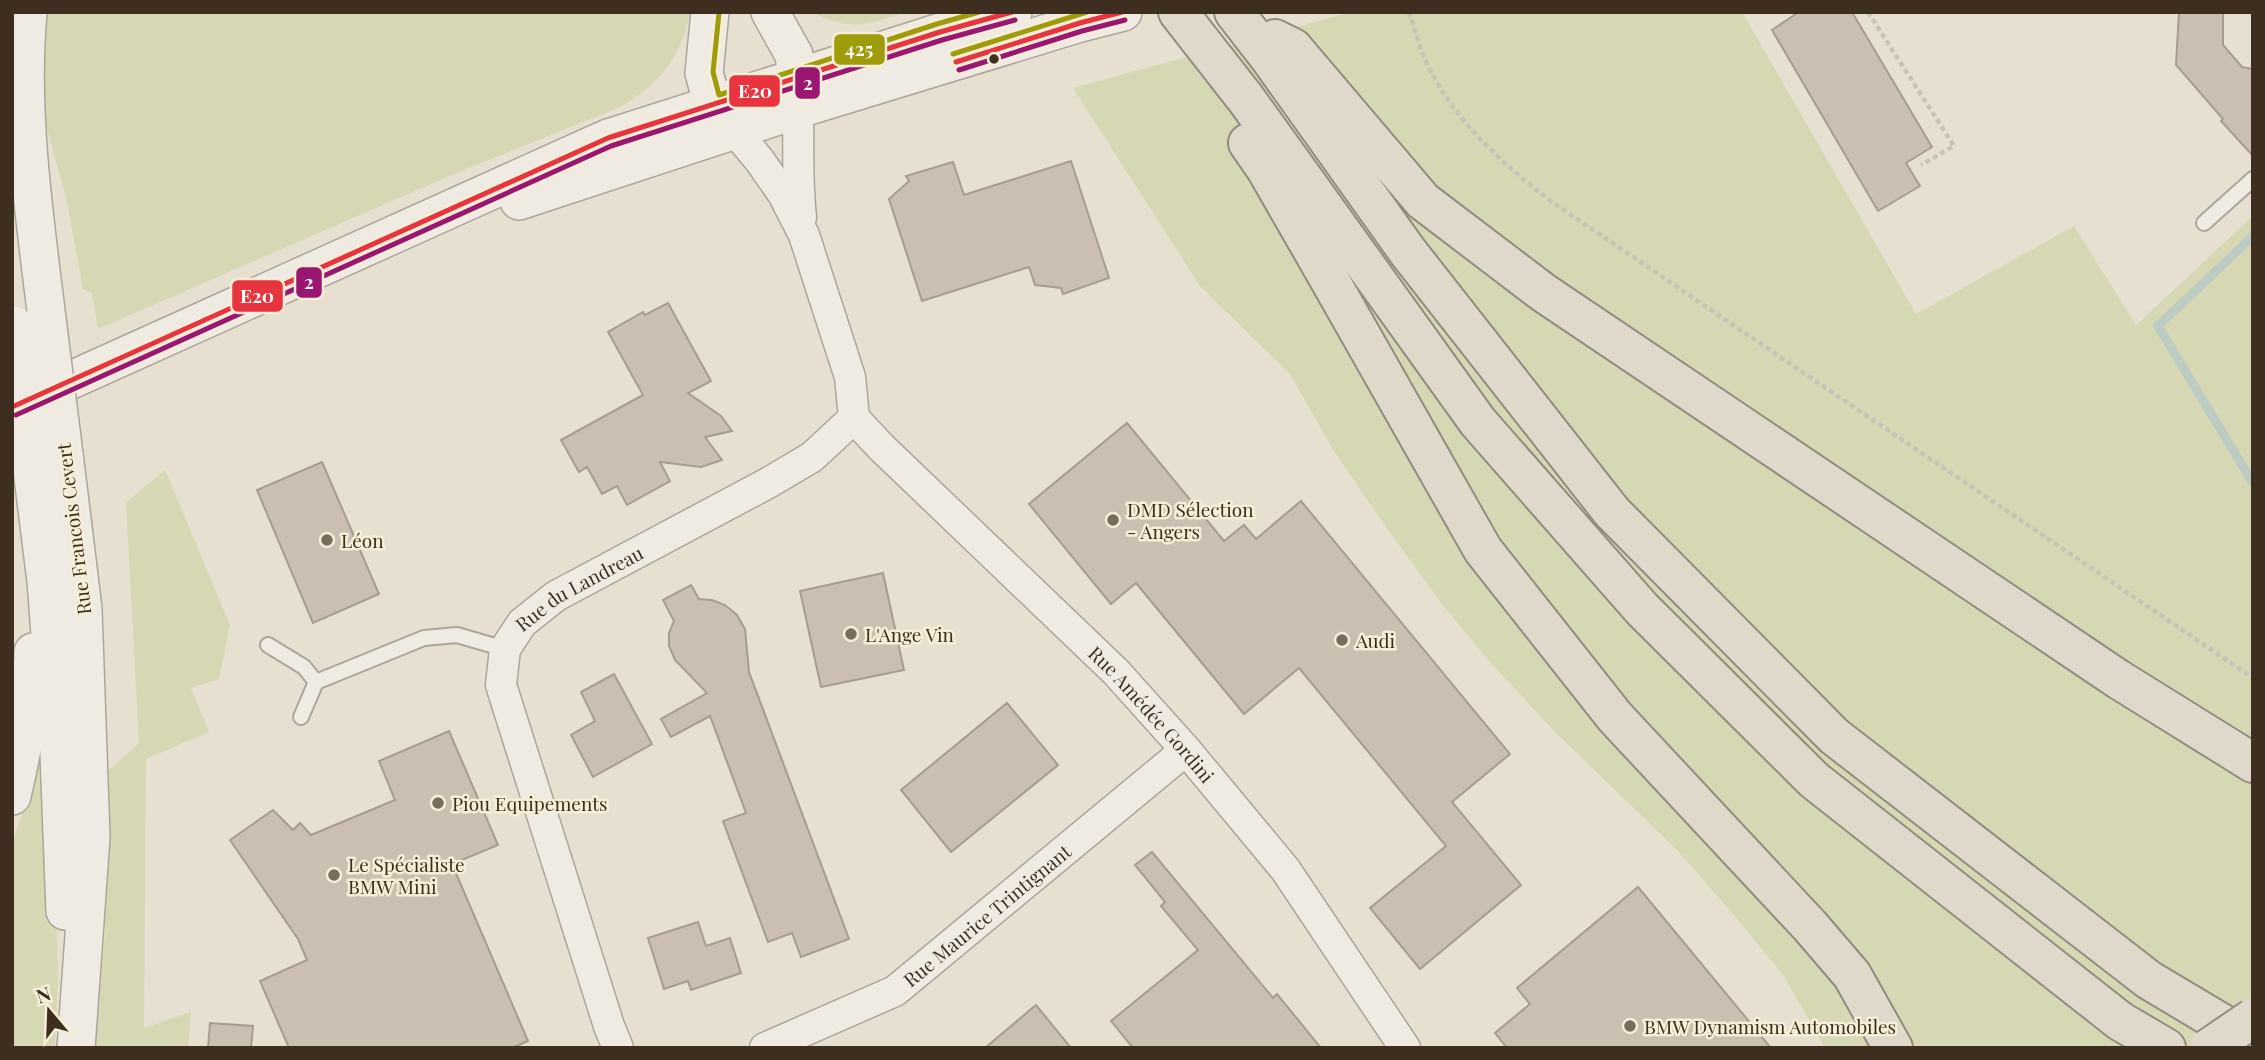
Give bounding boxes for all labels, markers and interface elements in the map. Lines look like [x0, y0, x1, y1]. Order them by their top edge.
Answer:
line badge: 425 [833, 33, 886, 66]
text: 425 [845, 35, 874, 61]
unlabelled marker [987, 52, 1001, 66]
line badge: 2 [794, 66, 821, 100]
text: 2 [803, 69, 813, 95]
line badge: E20 [728, 74, 781, 108]
text: E20 [738, 77, 772, 103]
line badge: 2 [295, 266, 323, 299]
text: 2 [304, 268, 314, 294]
line badge: E20 [231, 279, 284, 313]
text: E20 [240, 282, 274, 308]
street label: Rue Francois Cevert [50, 441, 96, 616]
place label: DMD Sélection - Angers [1127, 496, 1254, 544]
marker: DMD Sélection - Angers [1105, 512, 1121, 528]
place label: Léon [341, 527, 384, 553]
marker: Léon [319, 532, 335, 548]
street label: Rue du Landreau [509, 539, 647, 637]
place label: L'Ange Vin [865, 621, 954, 647]
marker: L'Ange Vin [843, 626, 859, 642]
place label: Audi [1355, 627, 1395, 653]
marker: Audi [1334, 632, 1350, 648]
street label: Rue Amédée Gordini [1083, 640, 1221, 788]
place label: Piou Equipements [452, 790, 607, 816]
marker: Piou Equipements [430, 795, 446, 811]
street label: Rue Maurice Trintignant [897, 838, 1076, 992]
place label: Le Spécialiste BMW Mini [348, 851, 465, 899]
marker: Le Spécialiste BMW Mini [326, 867, 342, 883]
north arrow [14, 976, 84, 1046]
text: N [32, 979, 54, 1009]
place label: BMW Dynamism Automobiles [1644, 1013, 1896, 1039]
marker: BMW Dynamism Automobiles [1622, 1018, 1638, 1034]

